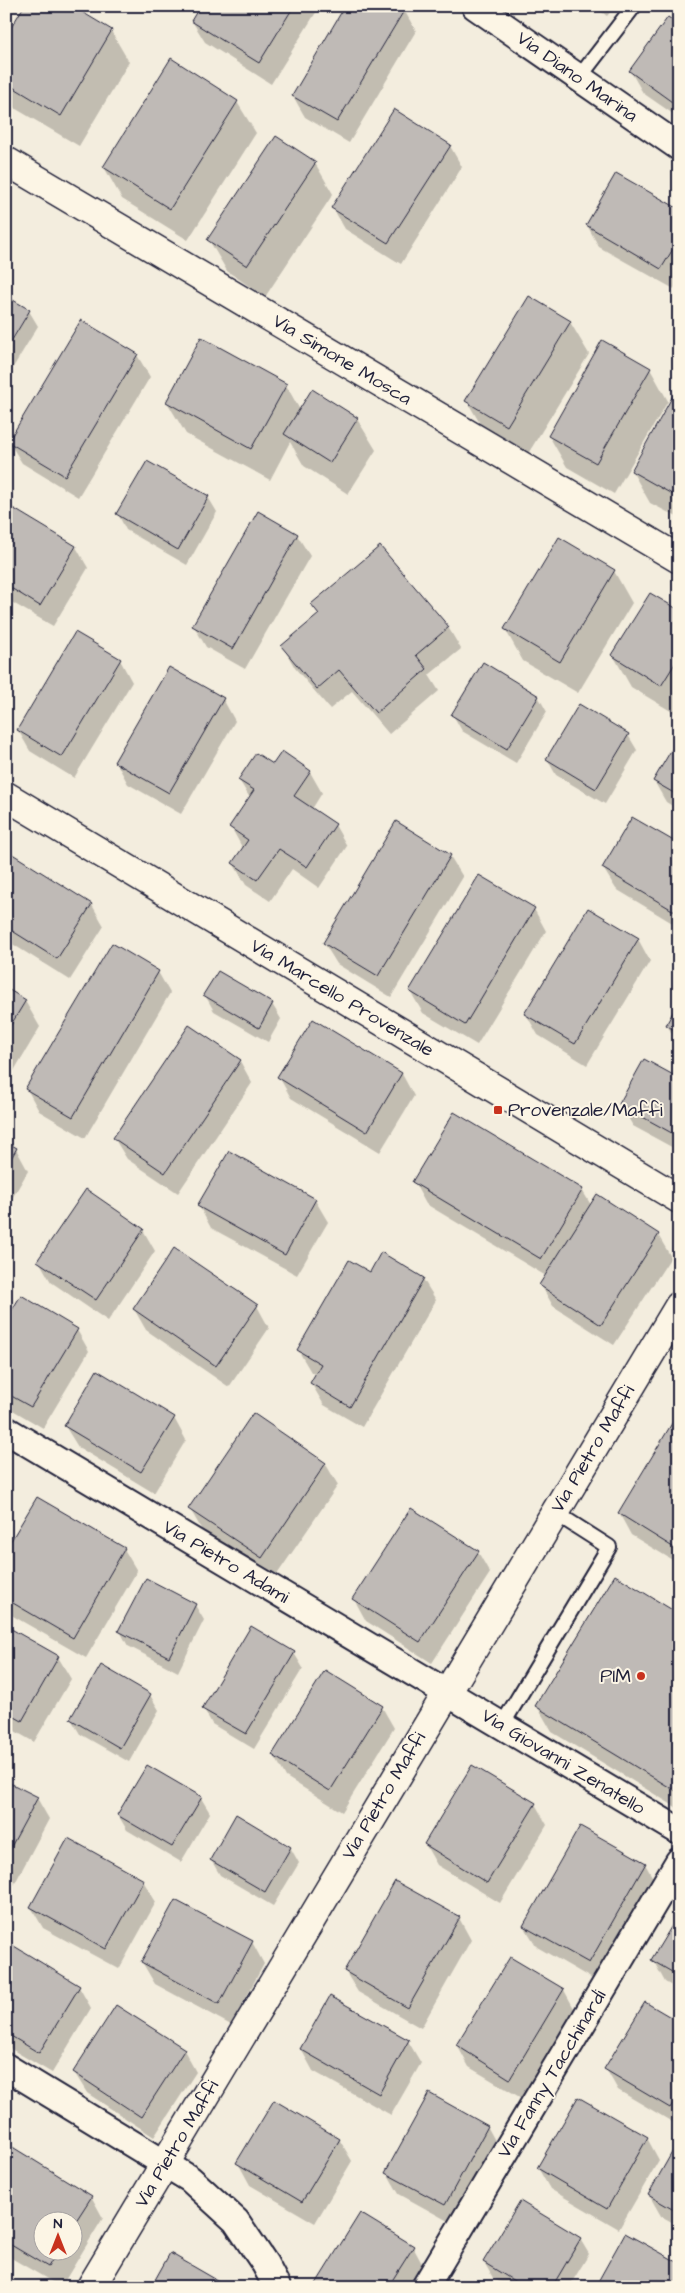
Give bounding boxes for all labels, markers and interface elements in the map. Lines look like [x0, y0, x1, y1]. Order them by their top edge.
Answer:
street label: Via Diano Marina [511, 25, 643, 129]
street label: Via Simone Mosca [267, 308, 417, 412]
street label: Via Marcello Provenzale [245, 932, 439, 1064]
place label: Provenzale/Maffi [508, 1097, 663, 1124]
marker: Provenzale/Maffi [492, 1104, 504, 1116]
street label: Via Pietro Maffi [544, 1380, 642, 1518]
street label: Via Pietro Adami [158, 1514, 294, 1610]
place label: PIM [600, 1663, 631, 1690]
marker: PIM [635, 1670, 647, 1682]
street label: Via Giovanni Zenatello [476, 1702, 650, 1822]
street label: Via Pietro Maffi [335, 1727, 433, 1865]
street label: Via Fanny Tacchinardi [491, 1985, 614, 2164]
street label: Via Pietro Maffi [128, 2075, 226, 2213]
north arrow [32, 2210, 82, 2260]
text: N [54, 2214, 63, 2234]

